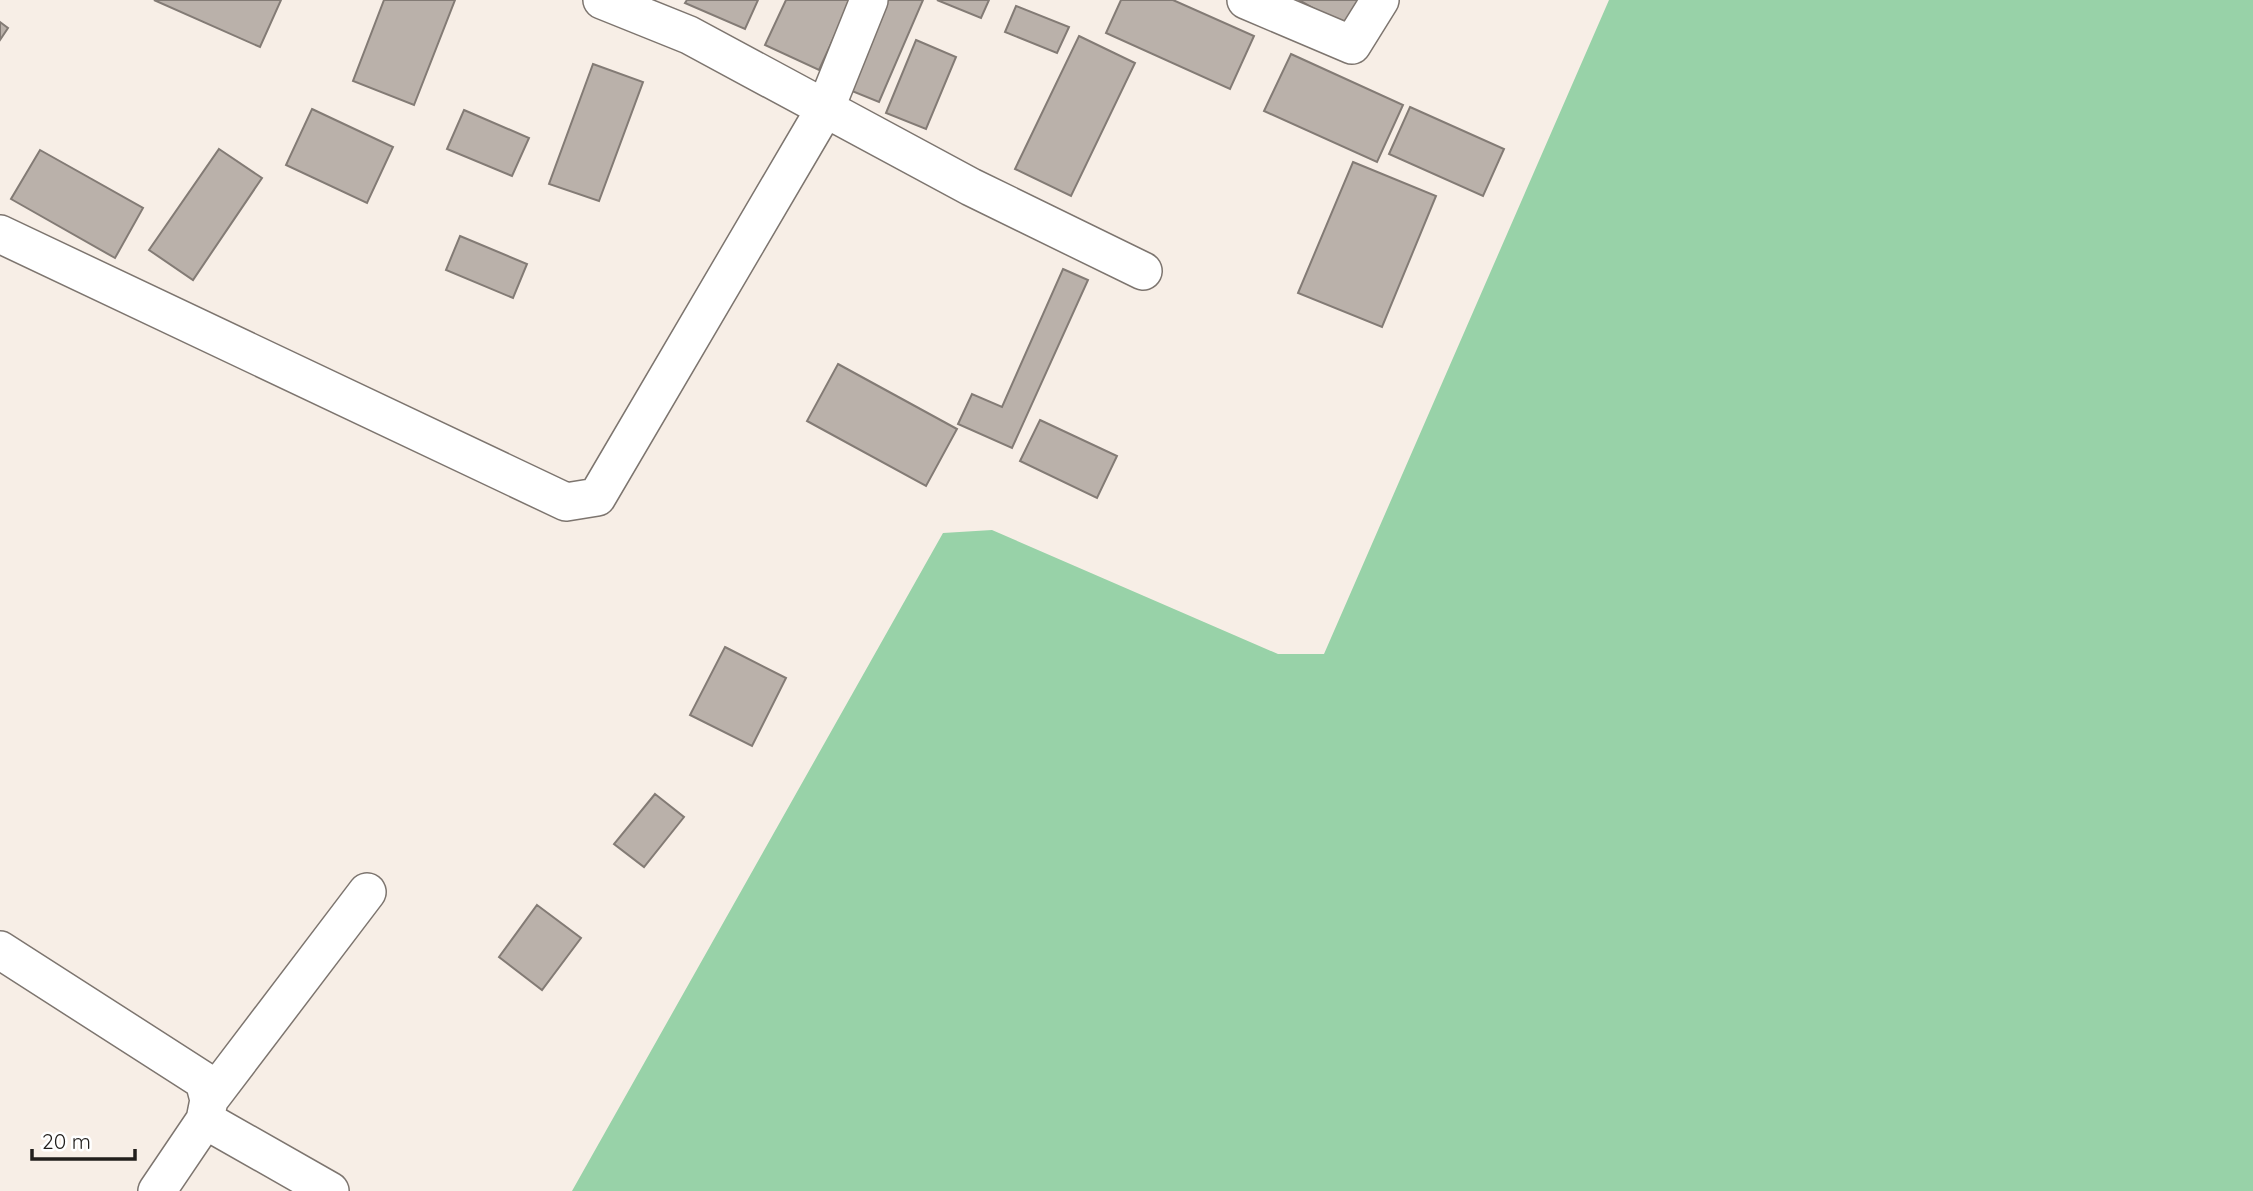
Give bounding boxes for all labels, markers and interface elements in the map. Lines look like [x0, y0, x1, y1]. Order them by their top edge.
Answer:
scale bar [32, 1118, 135, 1162]
text: 20 m [42, 1128, 91, 1154]

